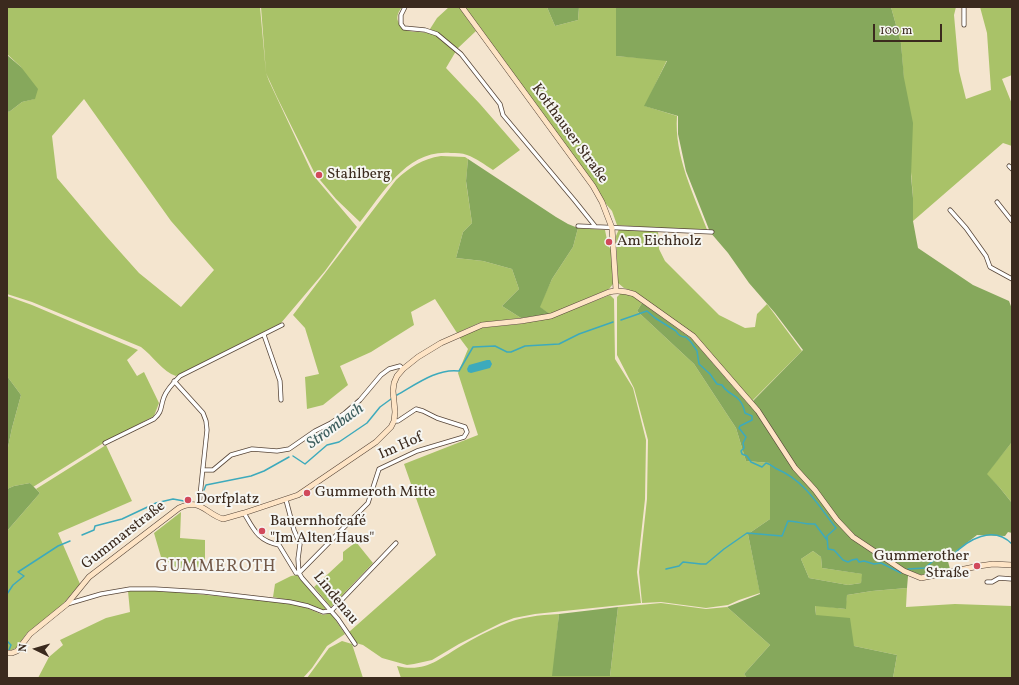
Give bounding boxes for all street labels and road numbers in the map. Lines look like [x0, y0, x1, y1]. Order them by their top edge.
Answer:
street label: Kotthauser Straße [527, 81, 611, 187]
street label: Im Hof [376, 429, 426, 465]
street label: Gummarstraße [79, 498, 169, 574]
street label: Lindenau [308, 569, 362, 629]

